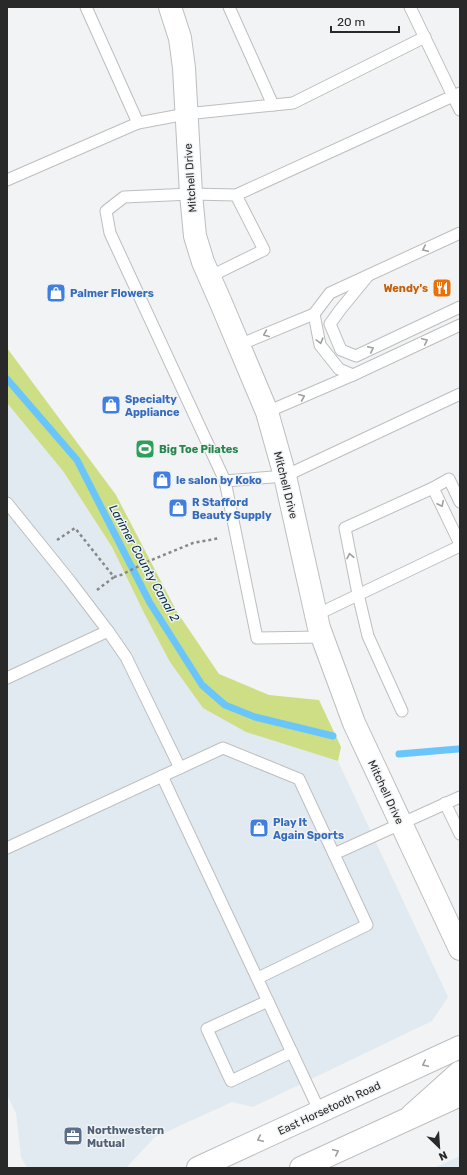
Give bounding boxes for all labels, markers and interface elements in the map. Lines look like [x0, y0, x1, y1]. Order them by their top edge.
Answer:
scale bar [331, 8, 399, 34]
text: 20 m [337, 15, 365, 29]
street label: Mitchell Drive [182, 143, 199, 213]
one-way arrow [421, 244, 429, 252]
restaurant icon: Wendy's [431, 277, 453, 299]
shop icon: Palmer Flowers [45, 282, 67, 304]
place label: Wendy's [383, 282, 428, 295]
place label: Palmer Flowers [70, 287, 154, 300]
one-way arrow [262, 330, 269, 338]
one-way arrow [315, 337, 324, 344]
one-way arrow [421, 338, 429, 346]
one-way arrow [367, 346, 375, 354]
place label: Specialty Appliance [125, 393, 180, 419]
shop icon: Specialty Appliance [100, 394, 122, 416]
one-way arrow [298, 394, 306, 402]
sports icon: Big Toe Pilates [134, 438, 156, 460]
place label: Big Toe Pilates [159, 443, 238, 456]
street label: Mitchell Drive [271, 450, 300, 520]
shop icon: le salon by Koko [151, 469, 173, 491]
place label: le salon by Koko [176, 474, 262, 487]
place label: R Stafford Beauty Supply [192, 496, 272, 522]
shop icon: R Stafford Beauty Supply [167, 497, 189, 519]
one-way arrow [436, 500, 444, 508]
water label: Larimer County Canal 2 [106, 502, 182, 625]
one-way arrow [347, 553, 355, 559]
street label: Mitchell Drive [365, 758, 406, 826]
place label: Play It Again Sports [273, 816, 344, 842]
shop icon: Play It Again Sports [248, 817, 270, 839]
one-way arrow [421, 1059, 428, 1067]
street label: East Horsetooth Road [276, 1079, 383, 1138]
place label: Northwestern Mutual [87, 1124, 164, 1150]
office icon: Northwestern Mutual [62, 1125, 84, 1147]
north arrow [419, 1127, 459, 1167]
one-way arrow [257, 1134, 265, 1142]
text: N [437, 1148, 449, 1163]
one-way arrow [332, 1149, 339, 1157]

